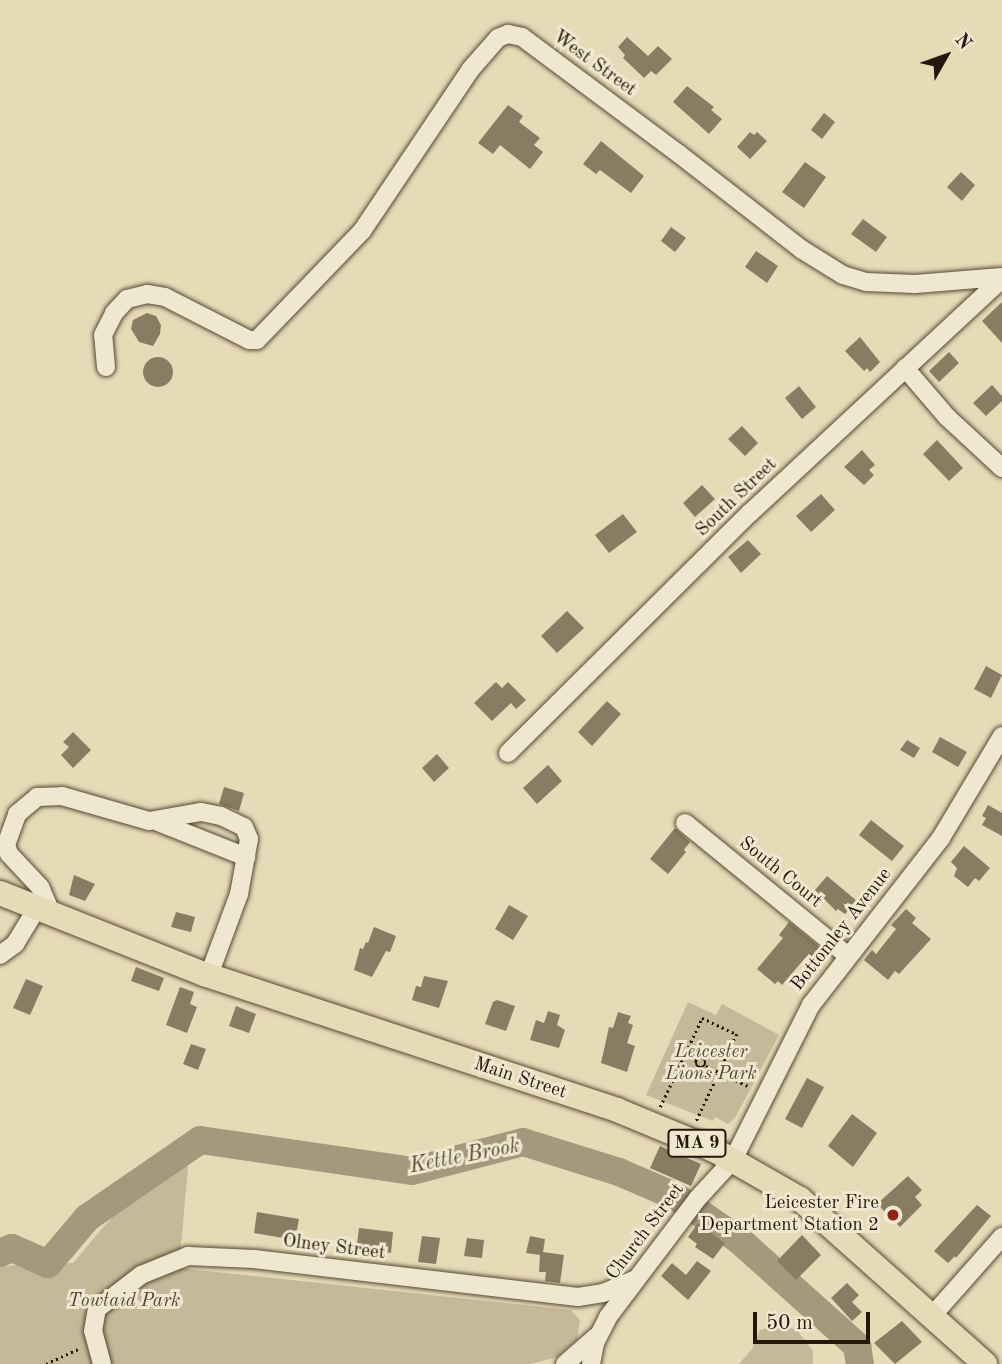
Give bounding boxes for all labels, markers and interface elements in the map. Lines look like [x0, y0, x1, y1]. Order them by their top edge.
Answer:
north arrow [911, 21, 981, 91]
street label: West Street [548, 26, 640, 102]
text: N [951, 31, 974, 54]
street label: South Street [692, 454, 782, 542]
street label: South Court [734, 833, 826, 913]
street label: Bottomley Avenue [787, 864, 897, 996]
park label: Leicester Lions Park [665, 1042, 757, 1086]
street label: Main Street [471, 1053, 569, 1105]
road number: MA 9 [667, 1128, 727, 1158]
water label: Kettle Brook [408, 1134, 522, 1180]
street label: Church Street [602, 1179, 690, 1285]
place label: Leicester Fire Department Station 2 [700, 1193, 879, 1237]
marker: Leicester Fire Department Station 2 [885, 1207, 901, 1223]
street label: Olney Street [281, 1230, 387, 1266]
park label: Towtaid Park [68, 1291, 180, 1313]
scale bar [757, 1298, 874, 1342]
text: 50 m [766, 1313, 813, 1334]

